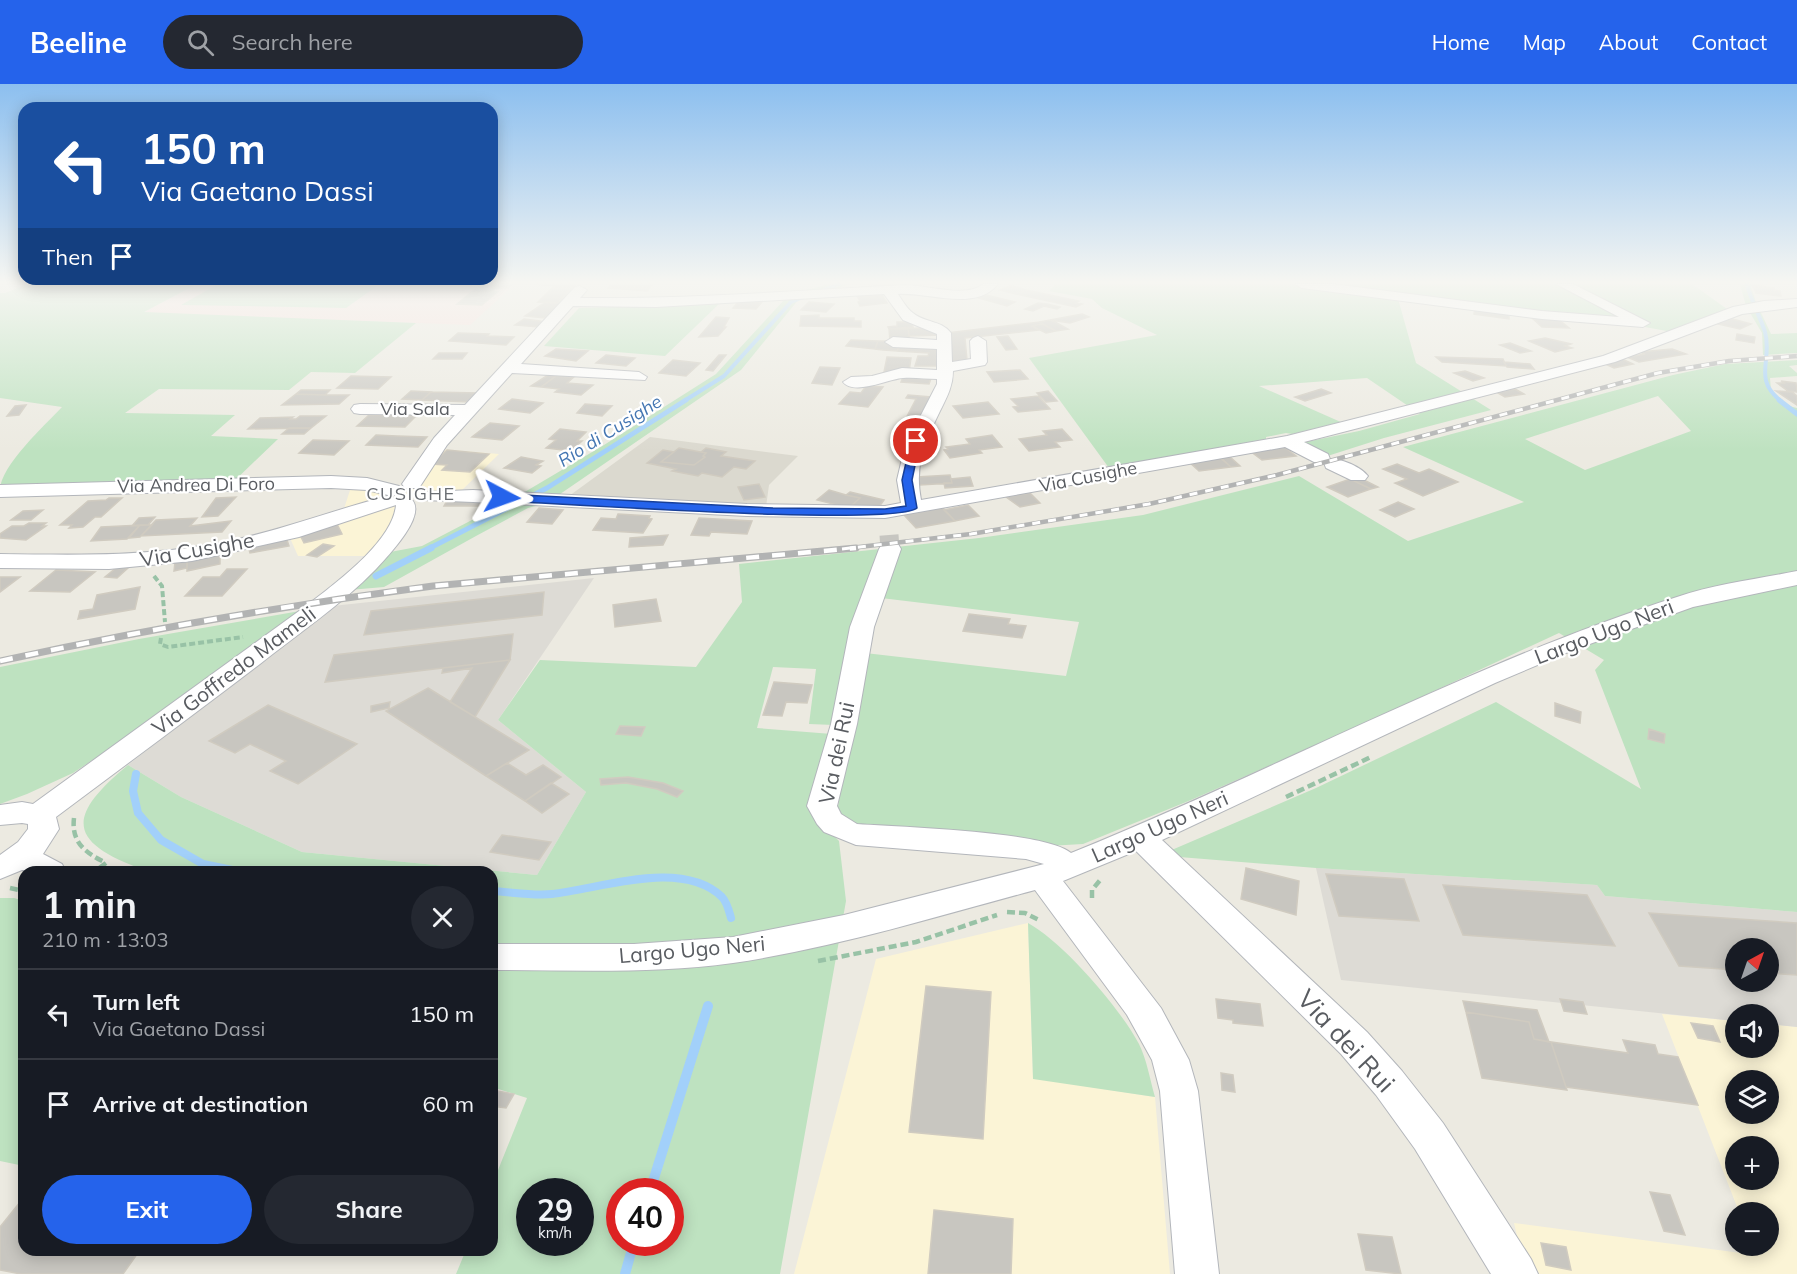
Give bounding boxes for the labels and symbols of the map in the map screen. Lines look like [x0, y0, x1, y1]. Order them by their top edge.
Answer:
water label: Rio di Cusighe [553, 389, 666, 472]
street label: Via Sala [380, 397, 450, 420]
pin [890, 415, 941, 466]
street label: Via Cusighe [1037, 456, 1139, 497]
position arrow [470, 465, 534, 529]
street label: Via Andrea Di Foro [117, 472, 275, 497]
district label: CUSIGHE [366, 482, 456, 505]
street label: Via Cusighe [138, 526, 256, 572]
street label: Largo Ugo Neri [1530, 593, 1677, 670]
street label: Via Goffredo Mameli [146, 600, 320, 740]
street label: Via dei Rui [813, 699, 860, 806]
street label: Largo Ugo Neri [1087, 784, 1232, 868]
street label: Largo Ugo Neri [618, 930, 766, 968]
north arrow [1725, 938, 1779, 992]
street label: Via dei Rui [1290, 982, 1402, 1099]
speed limit sign: 40 [606, 1178, 684, 1256]

